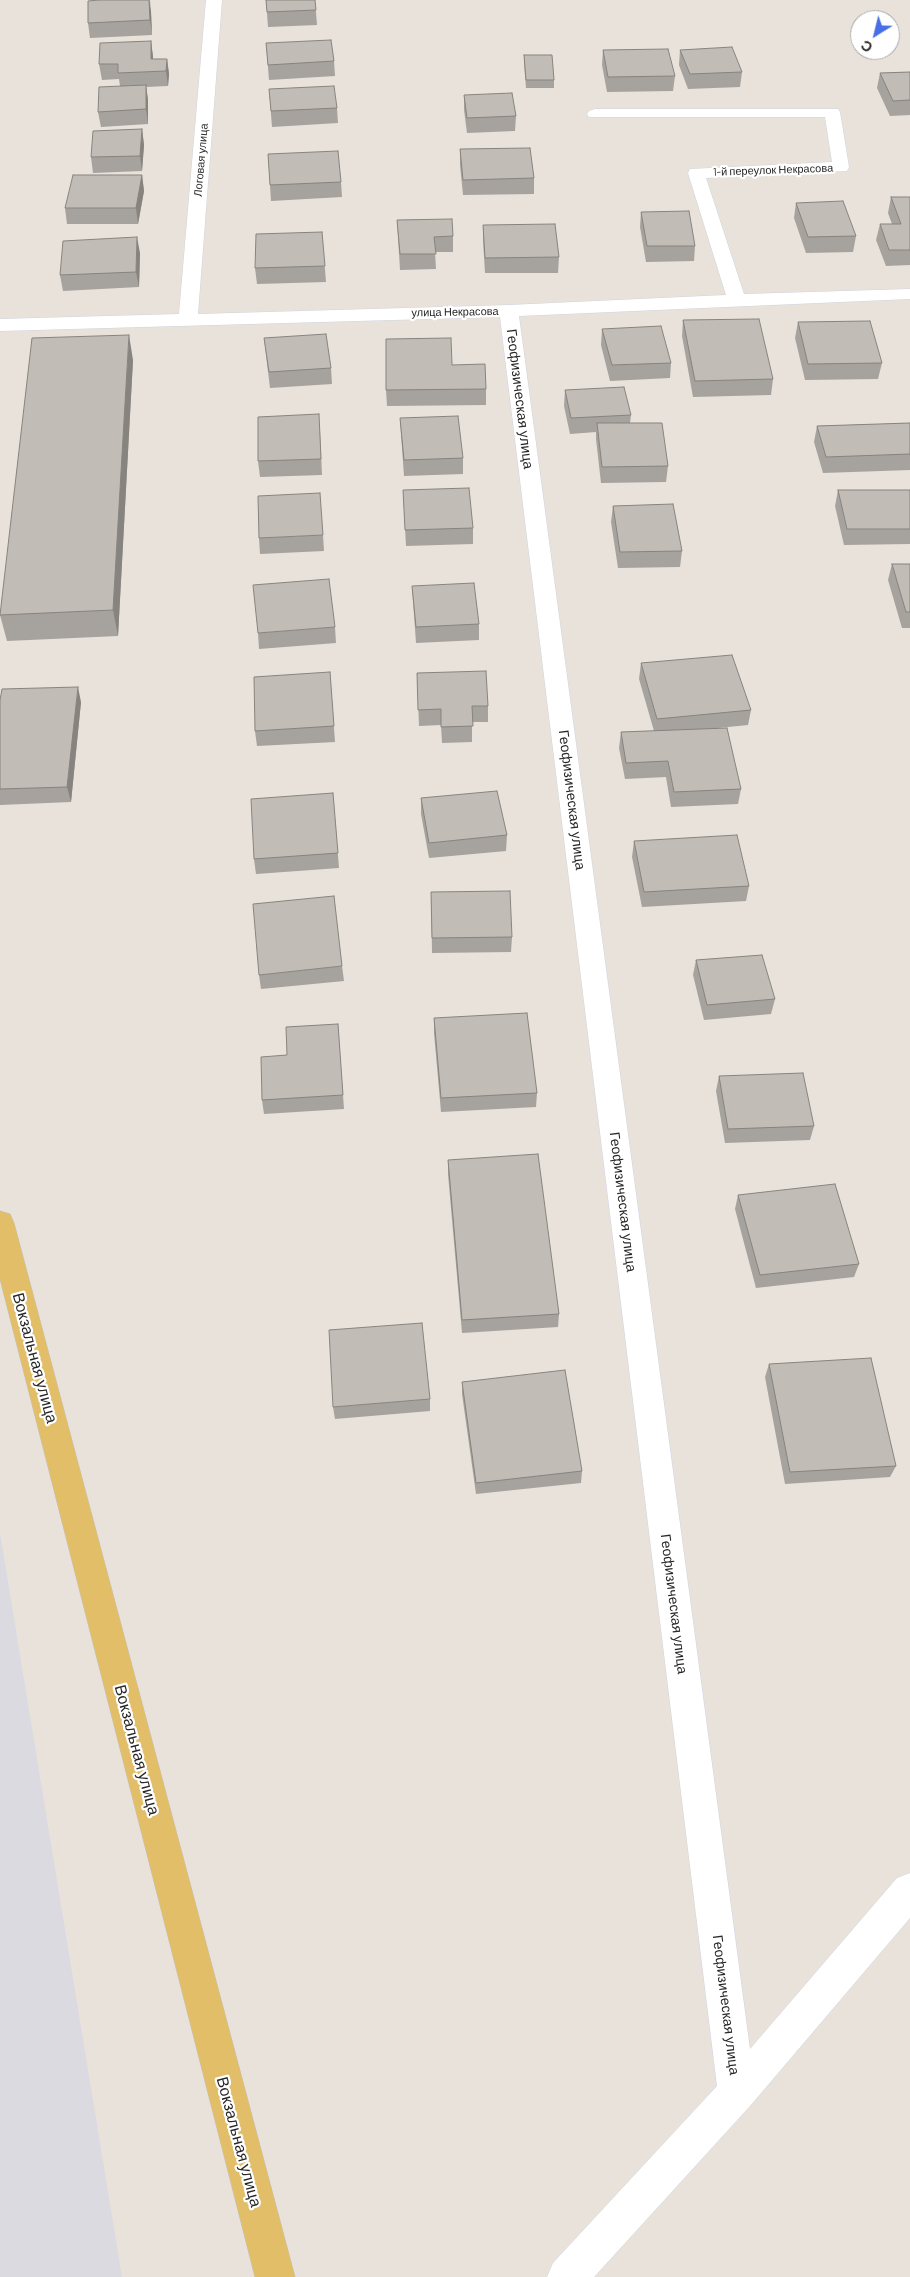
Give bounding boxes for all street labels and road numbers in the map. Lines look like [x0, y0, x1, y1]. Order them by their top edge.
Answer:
street label: Логовая улица [191, 123, 211, 197]
street label: 1-й переулок Некрасова [713, 161, 833, 179]
street label: улица Некрасова [411, 305, 499, 319]
street label: Геофизическая улица [503, 328, 537, 470]
street label: Геофизическая улица [555, 729, 589, 871]
street label: Геофизическая улица [606, 1131, 640, 1273]
street label: Вокзальная улица [8, 1291, 62, 1425]
street label: Геофизическая улица [657, 1533, 691, 1675]
street label: Вокзальная улица [110, 1683, 164, 1817]
street label: Геофизическая улица [709, 1934, 743, 2076]
street label: Вокзальная улица [212, 2075, 266, 2209]

